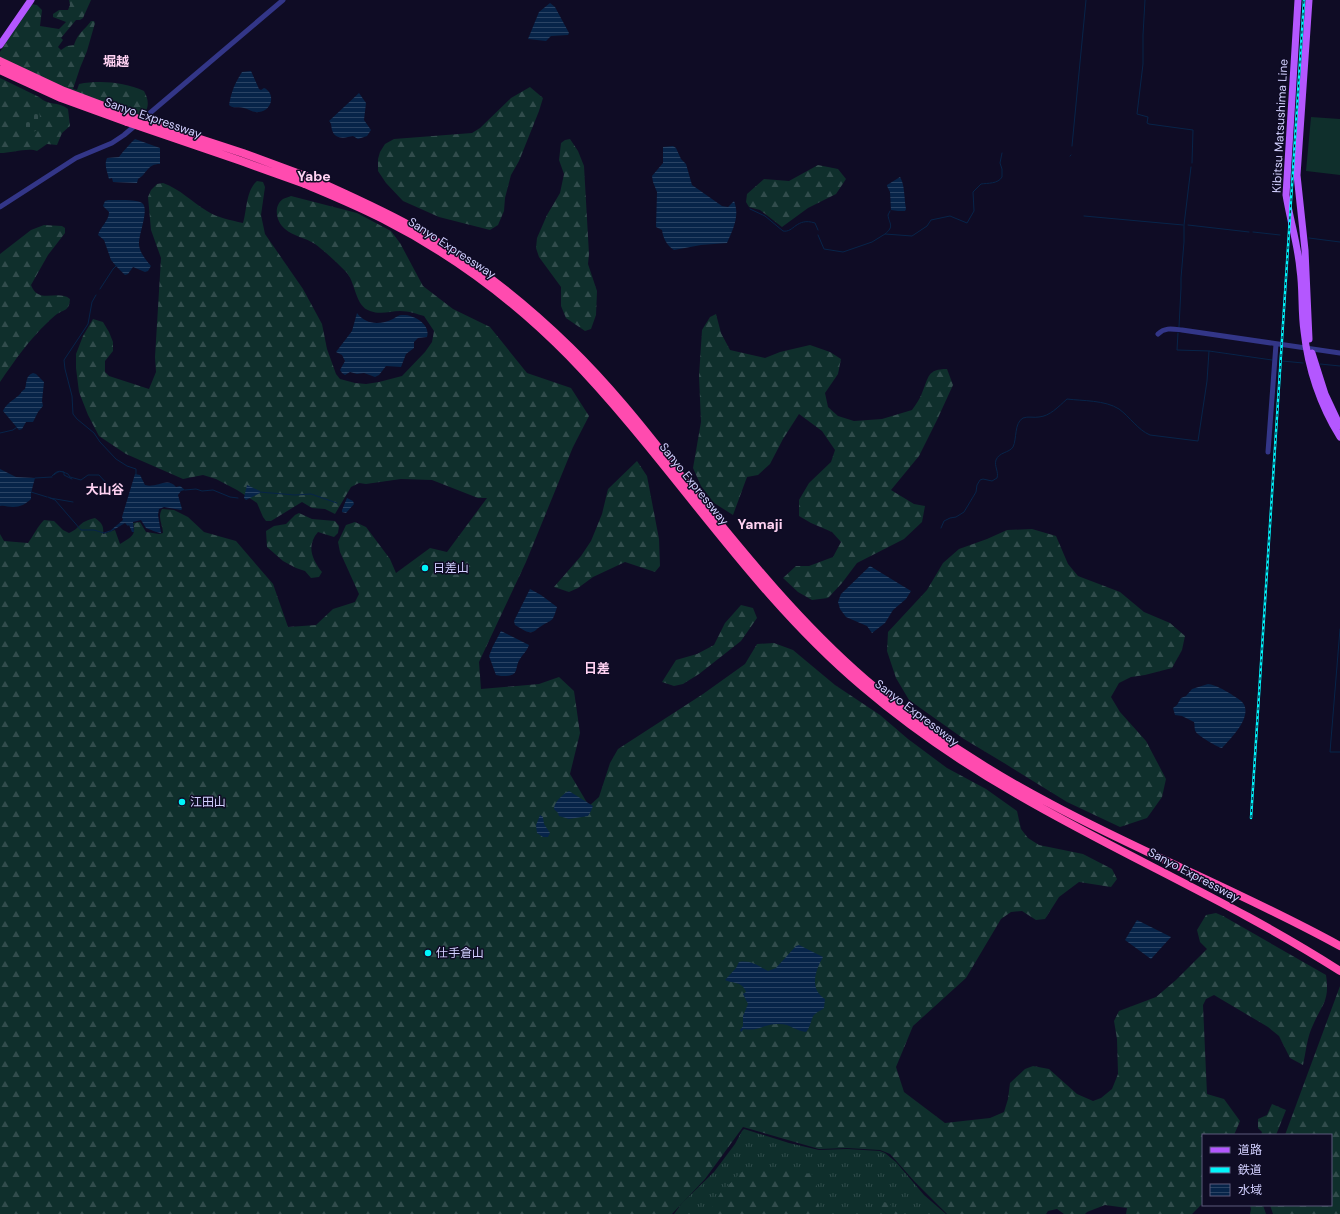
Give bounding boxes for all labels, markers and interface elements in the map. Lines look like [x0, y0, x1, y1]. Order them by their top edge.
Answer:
district label: 堀越 [103, 53, 129, 70]
street label: Kibitsu Matsushima Line [1268, 58, 1292, 193]
street label: Sanyo Expressway [102, 94, 204, 142]
district label: Yabe [297, 167, 331, 185]
street label: Sanyo Expressway [405, 214, 499, 283]
street label: Sanyo Expressway [656, 439, 732, 529]
district label: 大山谷 [85, 481, 125, 498]
district label: Yamaji [738, 515, 783, 533]
place label: 日差山 [433, 560, 469, 576]
marker: 日差山 [420, 563, 430, 573]
district label: 日差 [584, 660, 610, 677]
street label: Sanyo Expressway [872, 676, 963, 750]
place label: 江田山 [190, 794, 226, 810]
marker: 江田山 [177, 797, 187, 807]
street label: Sanyo Expressway [1145, 844, 1243, 906]
place label: 仕手倉山 [436, 945, 484, 961]
marker: 仕手倉山 [423, 948, 433, 958]
legend [1202, 1134, 1332, 1206]
text: 道路 [1238, 1142, 1262, 1158]
text: 鉄道 [1238, 1162, 1262, 1178]
text: 水域 [1238, 1182, 1262, 1198]

